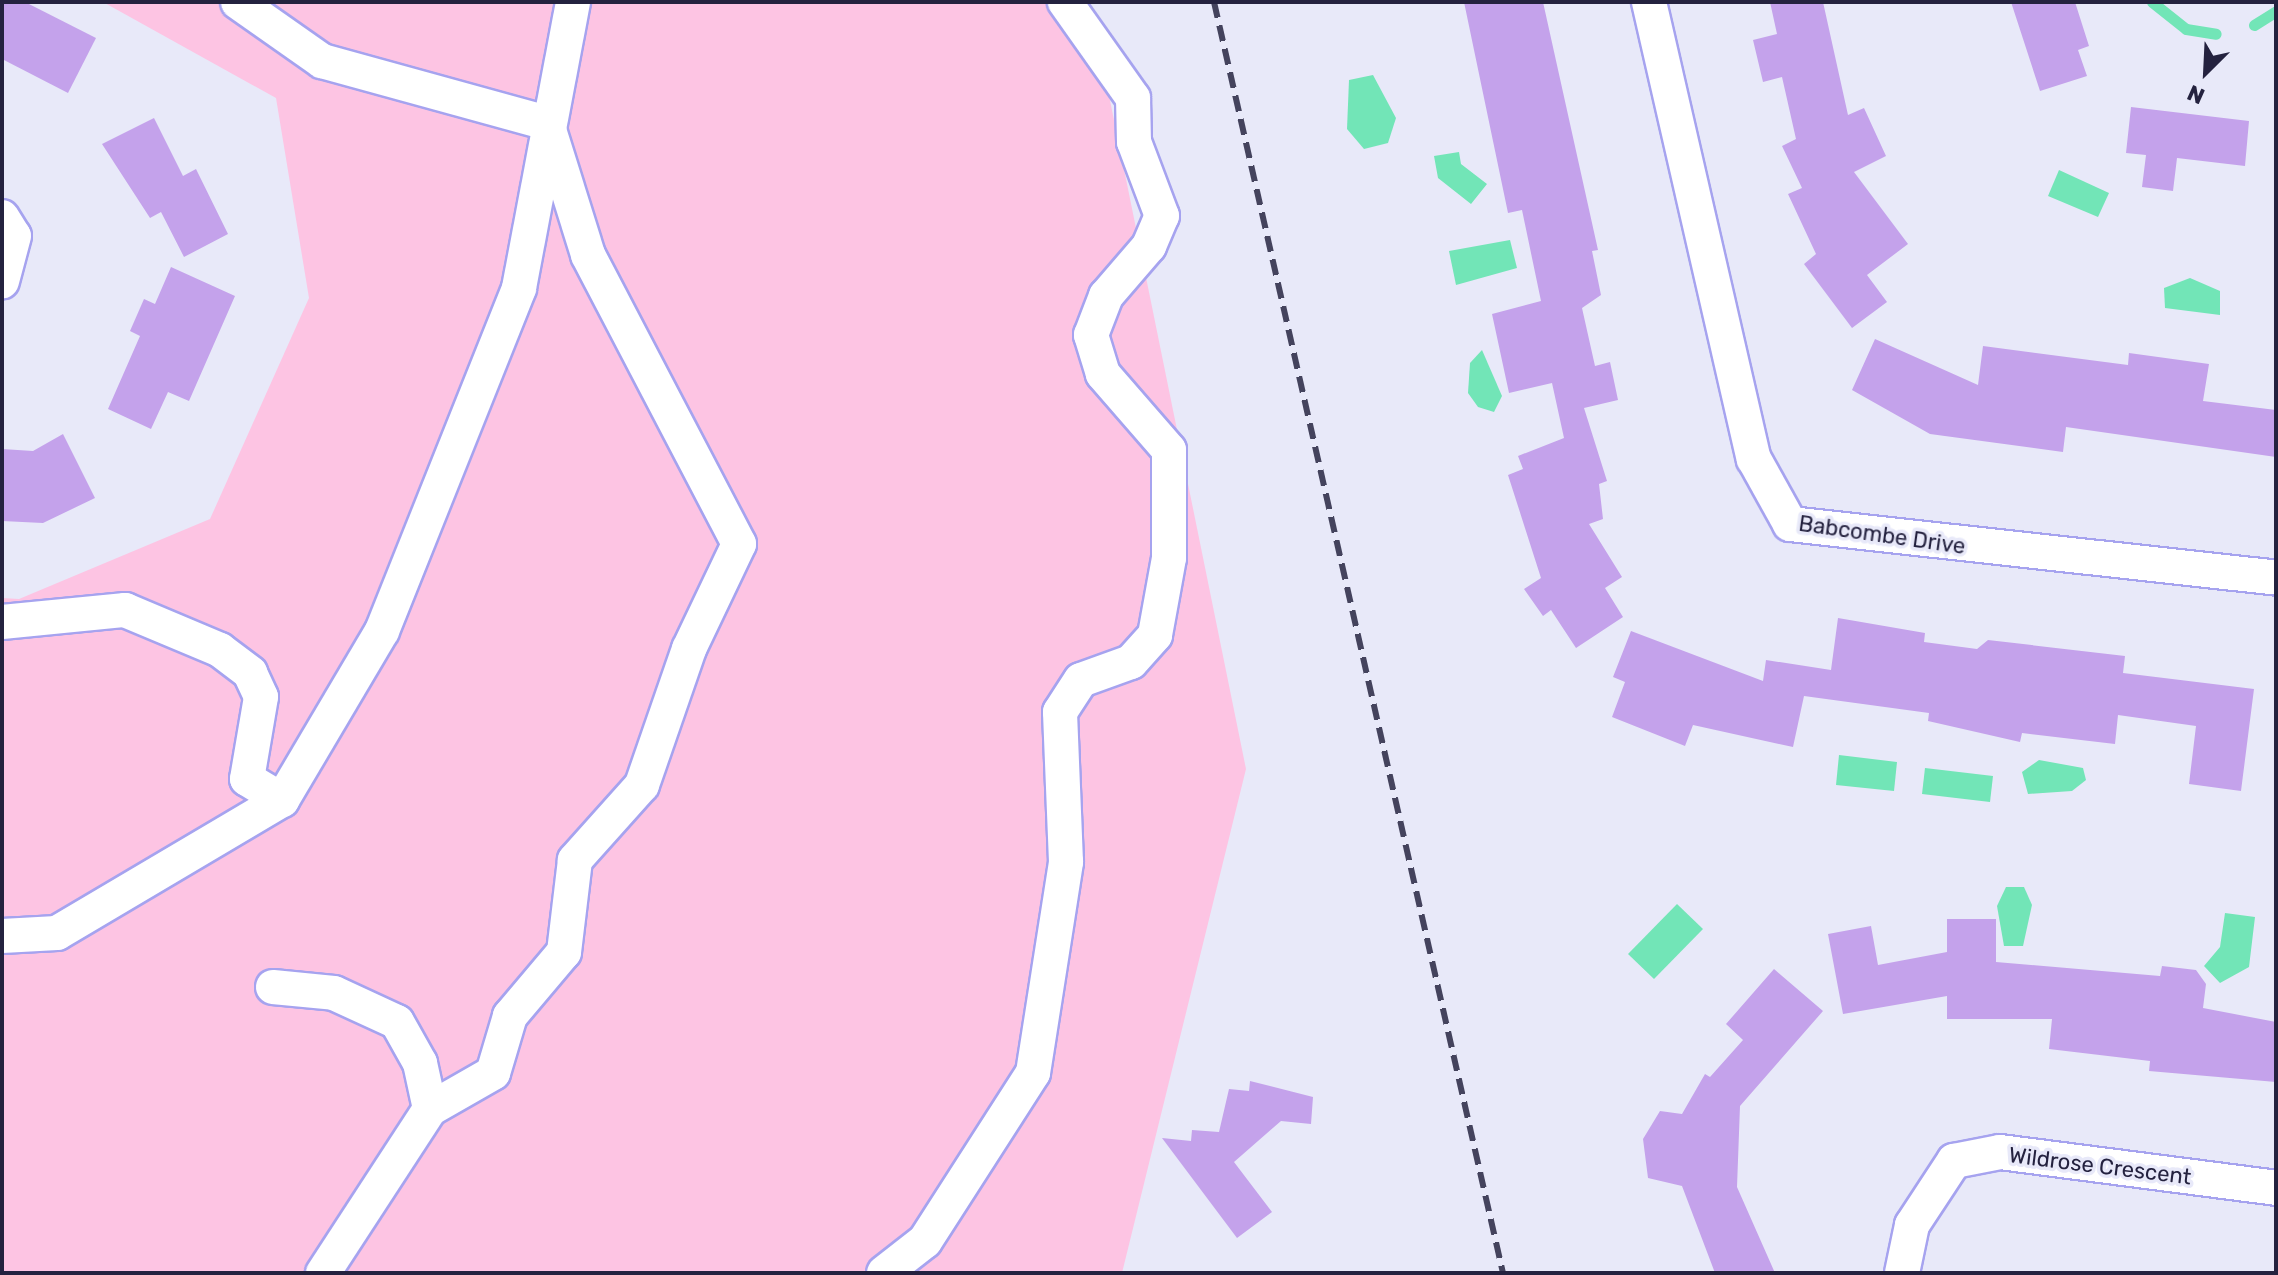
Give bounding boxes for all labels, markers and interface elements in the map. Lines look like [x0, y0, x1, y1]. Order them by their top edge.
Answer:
north arrow [2166, 32, 2246, 112]
text: N [2183, 79, 2209, 110]
street label: Babcombe Drive [1797, 510, 1967, 560]
street label: Wildrose Crescent [2007, 1142, 2193, 1190]

